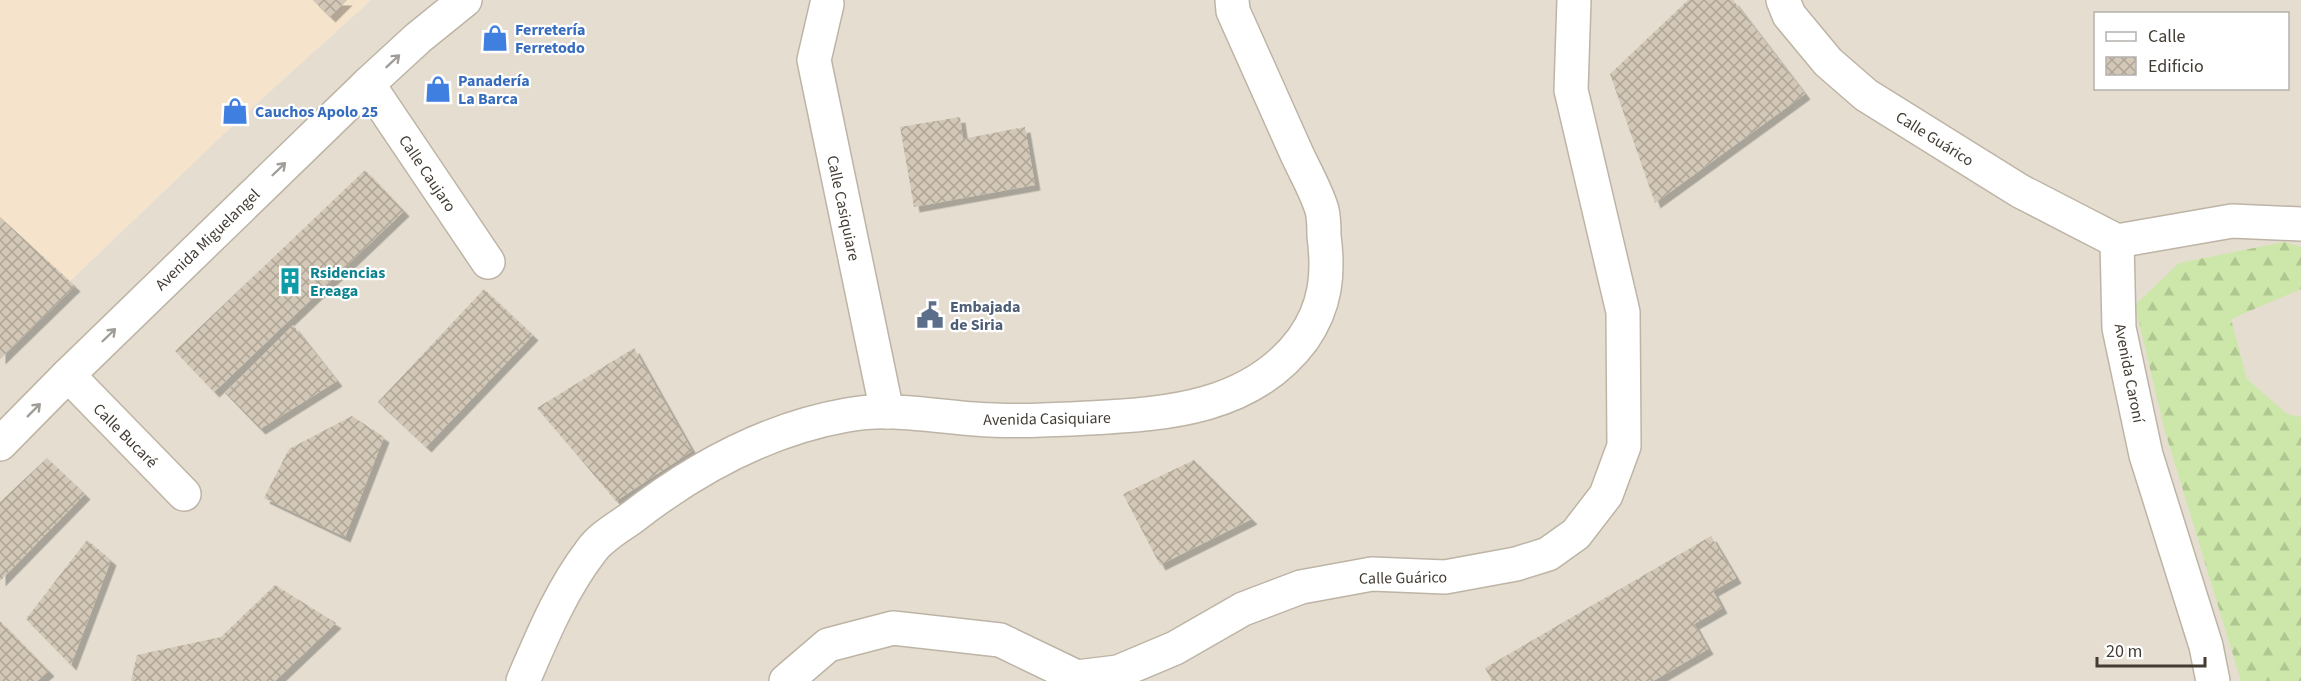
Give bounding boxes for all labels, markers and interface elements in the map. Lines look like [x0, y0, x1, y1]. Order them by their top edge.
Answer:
legend [2094, 12, 2289, 90]
place label: Ferretería Ferretodo [515, 19, 585, 59]
shop icon: Ferretería Ferretodo [480, 23, 510, 53]
text: Calle [2148, 24, 2186, 49]
one-way arrow [385, 54, 400, 68]
text: Edificio [2148, 54, 2204, 79]
place label: Panadería La Barca [458, 70, 530, 110]
shop icon: Panadería La Barca [423, 74, 453, 104]
shop icon: Cauchos Apolo 25 [220, 96, 250, 126]
place label: Cauchos Apolo 25 [255, 101, 378, 123]
street label: Calle Guárico [1891, 106, 1978, 172]
street label: Calle Caujaro [393, 131, 461, 216]
street label: Calle Casiquiare [821, 153, 865, 263]
one-way arrow [272, 162, 287, 177]
street label: Avenida Miguelangel [150, 184, 265, 295]
place label: Rsidencias Ereaga [310, 262, 385, 302]
building icon: Rsidencias Ereaga [275, 266, 305, 296]
place label: Embajada de Siria [950, 296, 1020, 336]
public building icon: Embajada de Siria [915, 300, 945, 330]
street label: Avenida Caroní [2109, 322, 2150, 426]
one-way arrow [102, 327, 117, 342]
street label: Calle Bucaré [88, 399, 163, 473]
one-way arrow [26, 402, 41, 417]
street label: Avenida Casiquiare [983, 407, 1111, 431]
street label: Calle Guárico [1359, 566, 1447, 590]
scale bar [2097, 630, 2205, 668]
text: 20 m [2106, 639, 2142, 664]

